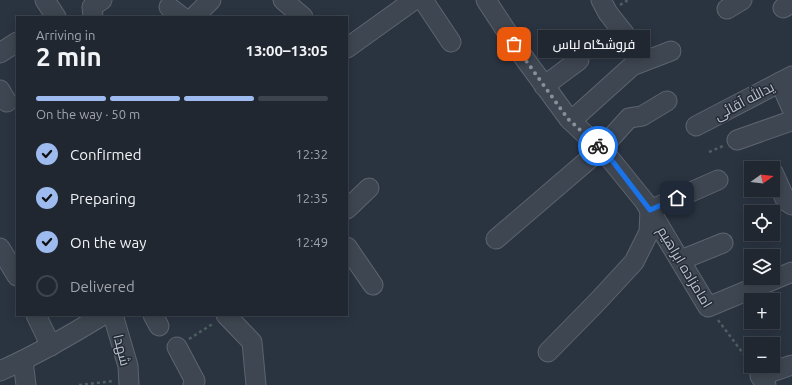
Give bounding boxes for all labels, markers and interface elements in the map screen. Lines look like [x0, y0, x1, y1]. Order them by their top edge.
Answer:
pin [497, 27, 531, 61]
text: Arriving in [36, 28, 95, 42]
callout: فروشگاه لباس [538, 30, 650, 58]
icon: bag [503, 33, 525, 55]
text: فروشگاه لباس [553, 37, 635, 51]
text: 2 min [36, 42, 102, 71]
text: 13:00–13:05 [245, 42, 328, 59]
street label: یدالله آقائی [711, 78, 777, 123]
text: On the way · 50 m [36, 107, 140, 121]
courier [578, 126, 618, 166]
icon: bike [587, 135, 609, 157]
icon: check [36, 143, 58, 165]
text: Confirmed [70, 146, 142, 163]
text: 12:32 [295, 147, 328, 161]
north arrow [744, 161, 780, 197]
map controls [744, 161, 780, 373]
pin [660, 181, 694, 215]
icon: check [36, 187, 58, 209]
icon: home [666, 187, 688, 209]
text: Preparing [70, 190, 136, 207]
text: 12:35 [295, 191, 328, 205]
button: locate [744, 205, 780, 241]
street label: امامزاده ابراهیم [653, 223, 716, 312]
icon: check [36, 231, 58, 253]
text: On the way [70, 234, 146, 251]
text: 12:49 [295, 235, 328, 249]
button: layers [744, 249, 780, 285]
text: Delivered [70, 278, 135, 295]
button: + [744, 293, 780, 329]
street label: شهدا [110, 333, 134, 367]
button: − [744, 337, 780, 373]

